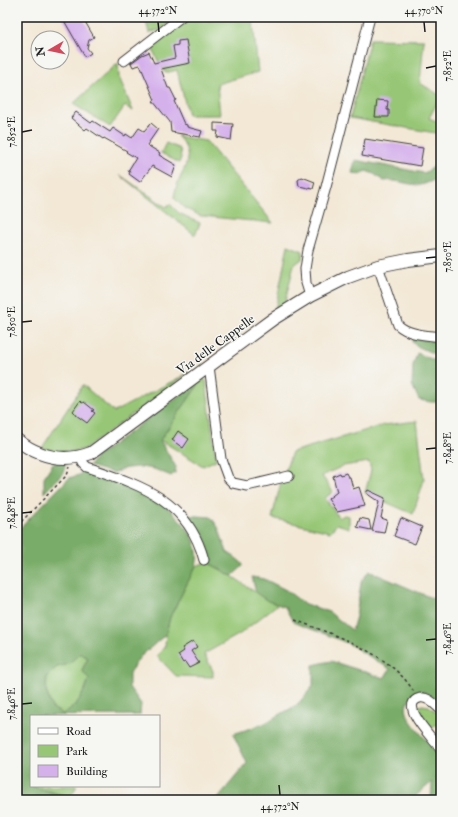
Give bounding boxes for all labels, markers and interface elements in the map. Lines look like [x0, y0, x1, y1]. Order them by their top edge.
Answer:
text: 44.372°N [139, 5, 177, 17]
text: 44.370°N [405, 5, 444, 17]
north arrow [30, 30, 70, 70]
text: N [33, 44, 48, 58]
text: 7.852°E [442, 50, 454, 82]
text: 7.852°E [6, 116, 18, 148]
text: 7.850°E [442, 241, 454, 273]
text: 7.850°E [6, 306, 18, 338]
street label: Via delle Cappelle [173, 311, 259, 379]
text: 7.848°E [442, 432, 454, 464]
text: 7.848°E [6, 497, 18, 529]
text: 7.846°E [442, 623, 454, 655]
text: 7.846°E [6, 688, 18, 720]
legend [30, 715, 160, 787]
text: Road [66, 724, 91, 739]
text: Park [66, 744, 88, 759]
text: Building [66, 764, 109, 779]
text: 44.372°N [261, 801, 299, 813]

